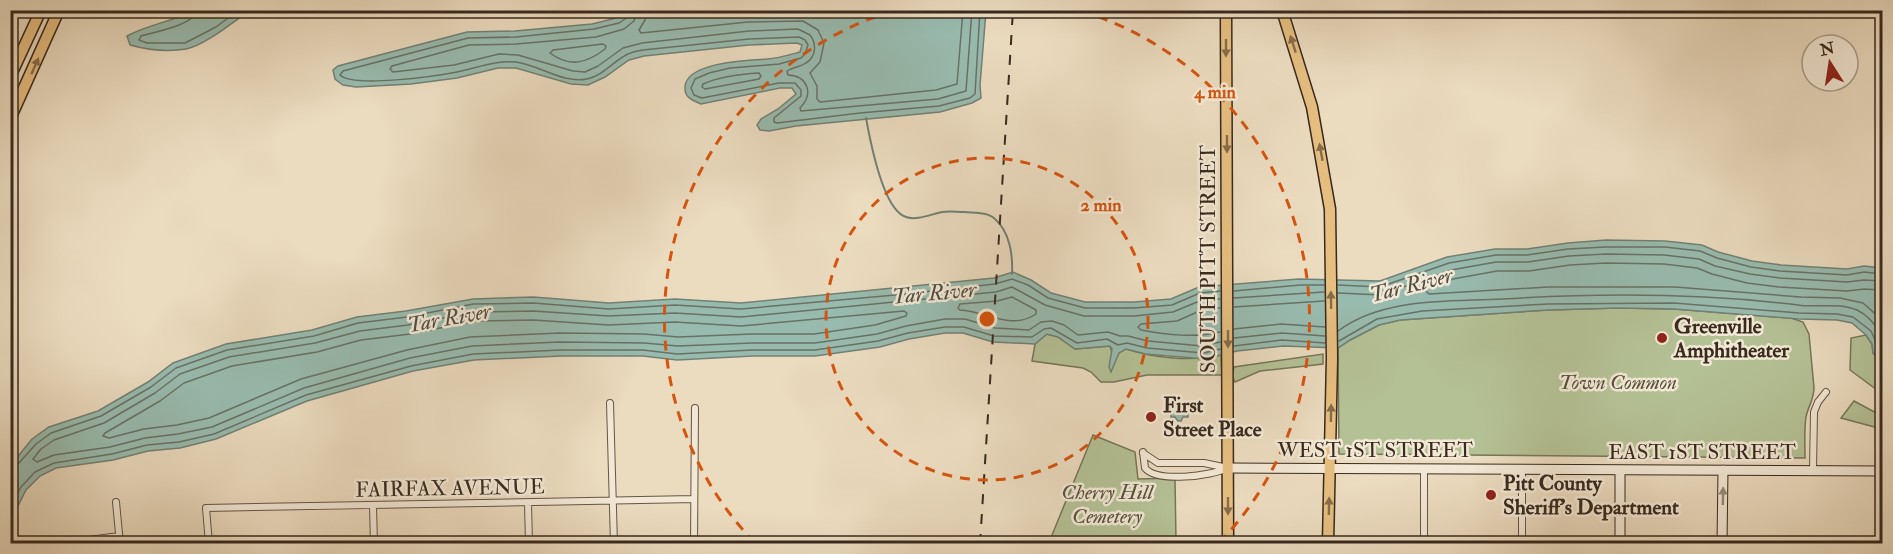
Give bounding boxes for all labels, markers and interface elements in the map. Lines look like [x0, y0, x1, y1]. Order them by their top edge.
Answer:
north arrow [1800, 33, 1860, 93]
one-way arrow [1288, 35, 1298, 53]
one-way arrow [1221, 38, 1231, 57]
text: N [1817, 38, 1837, 61]
one-way arrow [30, 57, 39, 74]
text: 4 min [1193, 81, 1236, 104]
one-way arrow [1222, 134, 1232, 153]
one-way arrow [1316, 142, 1325, 161]
street label: SOUTH PITT STREET [1195, 144, 1222, 373]
text: 2 min [1081, 194, 1122, 217]
water label: Tar River [1367, 261, 1457, 309]
water label: Tar River [891, 275, 979, 311]
one-way arrow [1326, 290, 1336, 309]
water label: Tar River [405, 297, 495, 339]
centre of rings [977, 309, 997, 329]
place label: Greenville Amphitheater [1673, 313, 1790, 364]
one-way arrow [1223, 329, 1233, 348]
marker: Greenville Amphitheater [1655, 331, 1669, 345]
park label: Town Common [1559, 369, 1677, 396]
place label: First Street Place [1163, 392, 1262, 443]
one-way arrow [1326, 404, 1335, 423]
marker: First Street Place [1144, 410, 1158, 424]
street label: WEST 1ST STREET [1276, 437, 1473, 464]
street label: EAST 1ST STREET [1608, 439, 1796, 466]
place label: Pitt County Sheriff's Department [1503, 470, 1679, 521]
street label: FAIRFAX AVENUE [355, 473, 545, 504]
park label: Cherry Hill Cemetery [1061, 479, 1155, 530]
one-way arrow [1718, 487, 1727, 506]
marker: Pitt County Sheriff's Department [1484, 488, 1498, 502]
one-way arrow [1223, 496, 1233, 515]
one-way arrow [1324, 496, 1333, 515]

